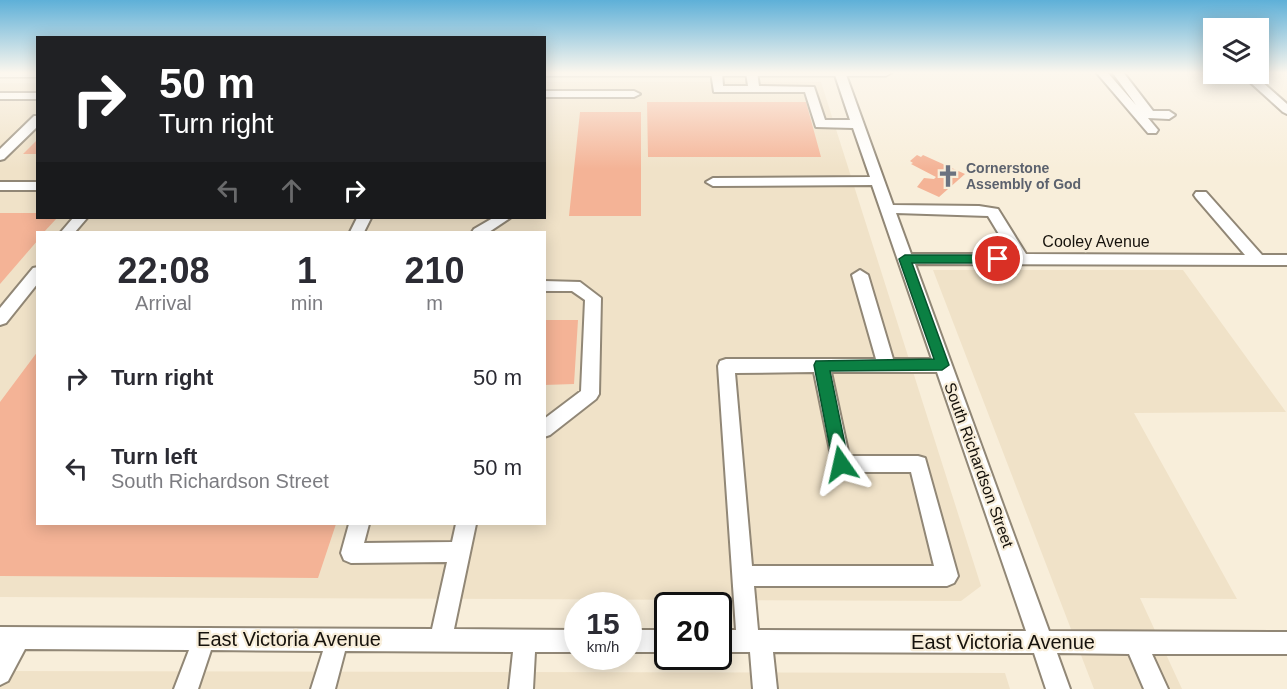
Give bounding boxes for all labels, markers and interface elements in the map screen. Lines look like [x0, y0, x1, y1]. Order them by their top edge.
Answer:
map controls [1203, 18, 1269, 84]
button: layers [1203, 18, 1269, 84]
icon: right [60, 60, 138, 138]
text: 50 m [159, 60, 255, 107]
text: Turn right [159, 109, 274, 139]
place label: Cornerstone Assembly of God [966, 160, 1081, 192]
church icon: Cornerstone Assembly of God [935, 163, 961, 189]
icon: left [212, 174, 245, 207]
icon: ahead [275, 174, 308, 207]
icon: right [338, 174, 371, 207]
pin [972, 233, 1023, 284]
street label: Cooley Avenue [1042, 233, 1150, 250]
icon: arrive [981, 242, 1014, 275]
text: 22:08 [117, 250, 209, 291]
text: 1 [297, 250, 317, 291]
text: 210 [404, 250, 465, 291]
text: Arrival [135, 292, 192, 314]
text: min [291, 292, 323, 314]
text: m [426, 292, 443, 314]
icon: right [60, 362, 93, 395]
text: Turn right [111, 365, 213, 390]
text: 50 m [473, 365, 522, 390]
street label: South Richardson Street [941, 380, 1017, 550]
position arrow [809, 432, 873, 496]
text: Turn left [111, 444, 197, 469]
icon: left [60, 452, 93, 485]
text: 50 m [473, 455, 522, 480]
text: South Richardson Street [111, 470, 329, 492]
speed limit sign: 20 [654, 592, 732, 670]
text: 15 [586, 607, 620, 640]
street label: East Victoria Avenue [197, 628, 381, 650]
street label: East Victoria Avenue [911, 631, 1095, 653]
text: km/h [587, 638, 619, 655]

